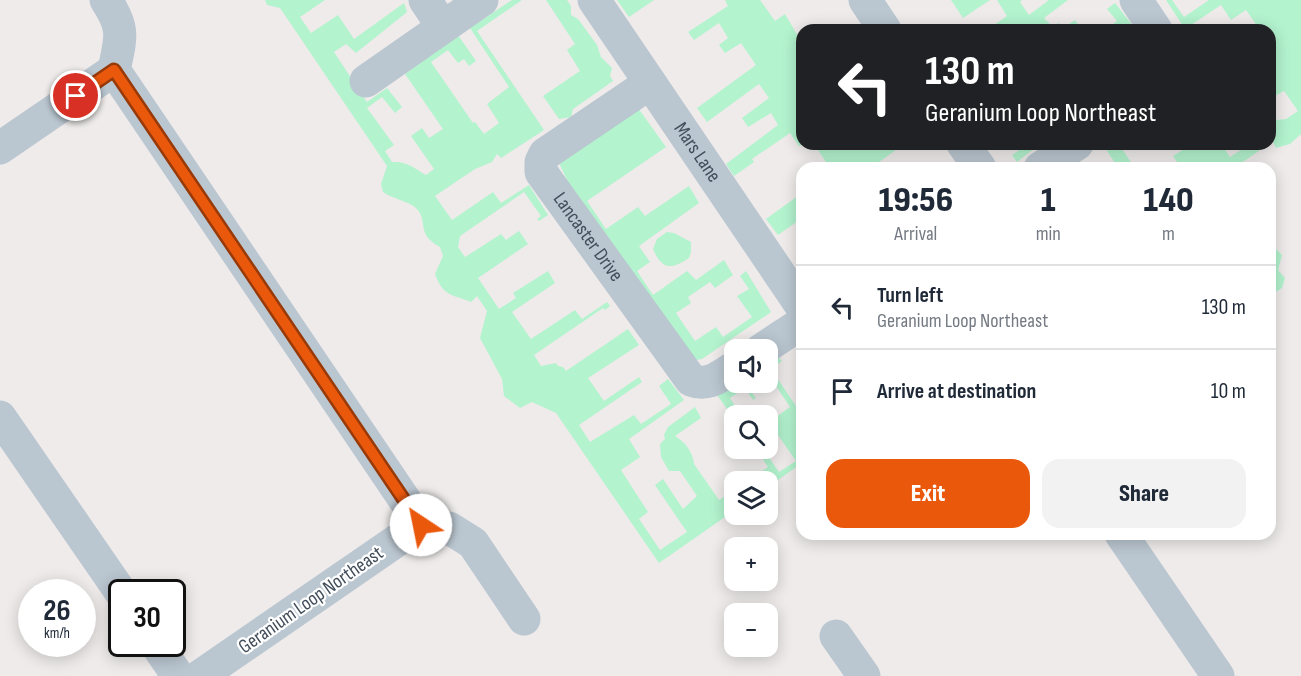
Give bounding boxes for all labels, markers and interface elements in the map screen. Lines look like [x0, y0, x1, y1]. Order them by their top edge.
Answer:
text: 130 m [925, 46, 1015, 97]
icon: left [826, 48, 904, 126]
pin [50, 70, 101, 121]
icon: arrive [59, 79, 92, 112]
text: Geranium Loop Northeast [925, 97, 1156, 129]
street label: Mars Lane [668, 118, 726, 187]
text: 19:56 [878, 179, 953, 222]
text: 1 [1041, 179, 1056, 222]
text: 140 [1143, 179, 1194, 222]
street label: Lancaster Drive [548, 188, 628, 286]
text: Arrival [894, 222, 937, 246]
text: min [1036, 222, 1061, 246]
text: m [1162, 222, 1175, 246]
text: Turn left [877, 282, 943, 309]
icon: left [826, 291, 859, 324]
text: 130 m [1202, 294, 1246, 321]
text: Geranium Loop Northeast [877, 309, 1048, 333]
map controls [724, 339, 778, 657]
button: sound [724, 339, 778, 393]
icon: arrive [826, 375, 859, 408]
text: Arrive at destination [877, 378, 1036, 405]
text: 10 m [1211, 378, 1246, 405]
button: search [724, 405, 778, 459]
button: Exit [826, 459, 1030, 528]
button: Share [1042, 459, 1246, 528]
button: layers [724, 471, 778, 525]
position arrow [389, 493, 453, 557]
button: + [724, 537, 778, 591]
street label: Geranium Loop Northeast [234, 541, 388, 659]
speed limit sign: 30 [108, 579, 186, 657]
text: 26 [43, 593, 71, 629]
button: − [724, 603, 778, 657]
text: km/h [44, 624, 70, 643]

